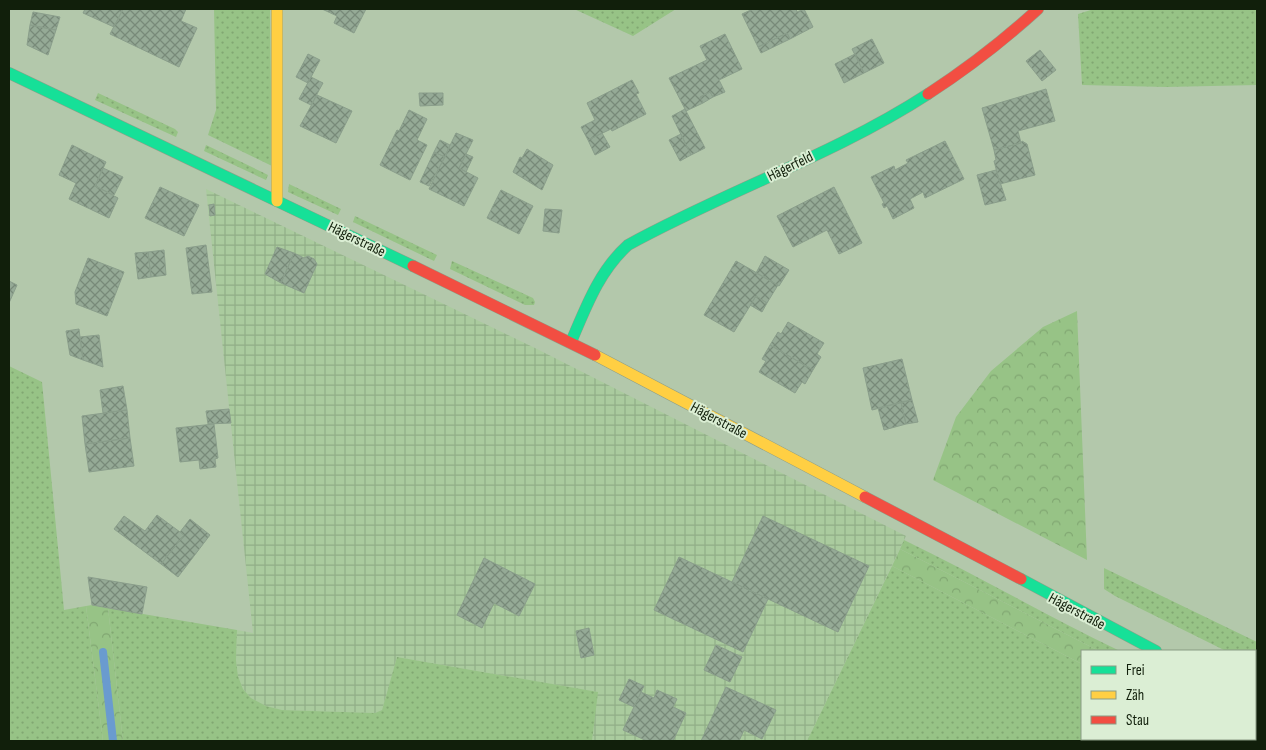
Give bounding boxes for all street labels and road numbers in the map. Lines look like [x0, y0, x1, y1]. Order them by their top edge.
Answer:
street label: Hägerfeld [764, 147, 816, 186]
street label: Hägerstraße [325, 217, 389, 261]
street label: Hägerstraße [687, 398, 750, 443]
street label: Hägerstraße [1045, 589, 1108, 634]

